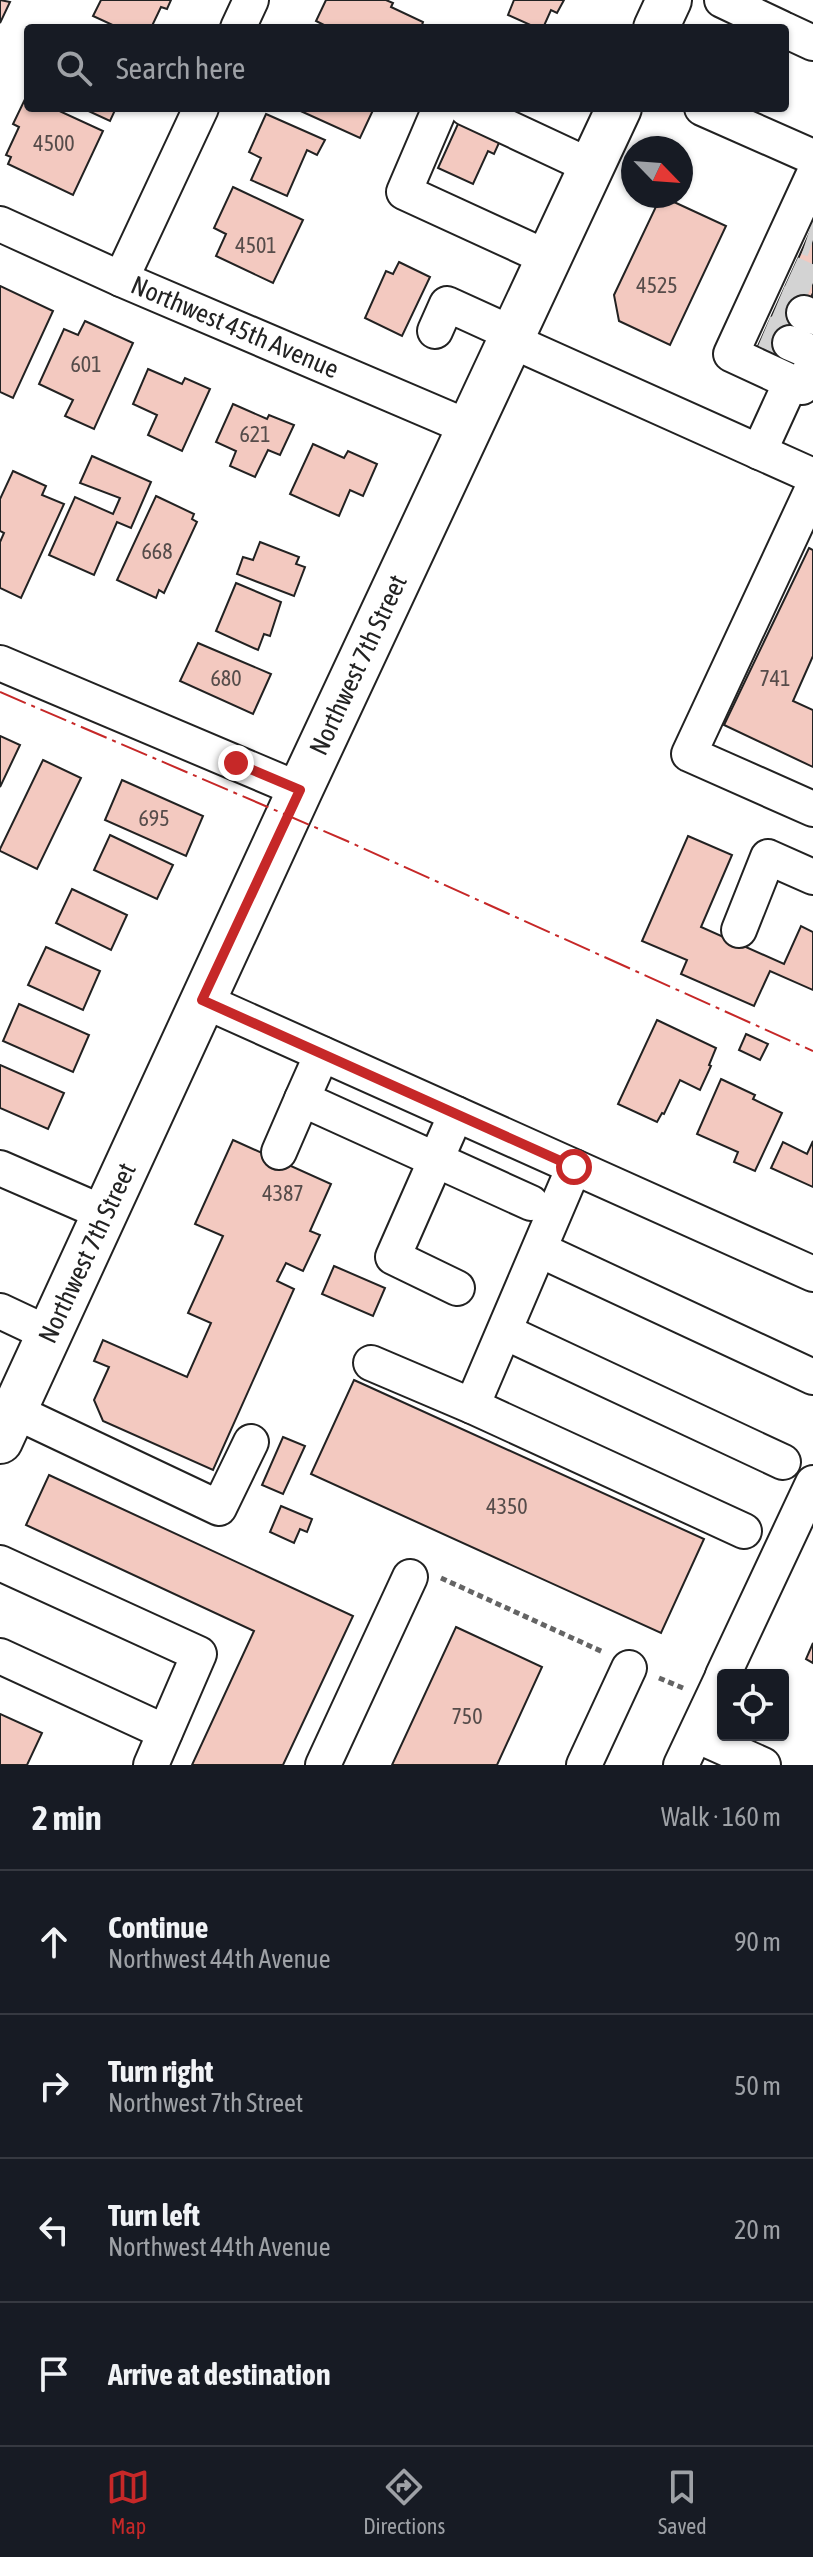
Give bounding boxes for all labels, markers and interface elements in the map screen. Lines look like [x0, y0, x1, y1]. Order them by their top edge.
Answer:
search box [24, 24, 789, 112]
icon: search [52, 46, 96, 90]
text: Search here [116, 51, 245, 85]
house number: 4500 [33, 130, 75, 156]
north arrow [621, 136, 693, 208]
house number: 4501 [235, 232, 277, 258]
street label: Northwest 45th Avenue [127, 270, 343, 384]
house number: 4525 [636, 272, 678, 298]
house number: 601 [70, 351, 102, 377]
house number: 621 [239, 421, 271, 447]
house number: 668 [141, 538, 173, 564]
street label: Northwest 7th Street [303, 570, 413, 760]
house number: 680 [210, 665, 242, 691]
house number: 741 [759, 665, 791, 691]
route end [218, 745, 254, 781]
house number: 695 [138, 805, 170, 831]
route start [556, 1149, 592, 1185]
street label: Northwest 7th Street [32, 1158, 142, 1348]
house number: 4387 [262, 1180, 304, 1206]
house number: 4350 [486, 1493, 528, 1519]
map controls [717, 1669, 789, 1741]
button: locate [717, 1669, 789, 1741]
house number: 750 [451, 1703, 483, 1729]
text: 2 min [32, 1798, 101, 1837]
text: Walk · 160 m [661, 1802, 781, 1832]
text: Continue [108, 1910, 208, 1944]
icon: ahead [32, 1920, 76, 1964]
text: 90 m [734, 1927, 781, 1957]
text: Northwest 44th Avenue [108, 1944, 330, 1974]
text: Turn right [108, 2054, 214, 2088]
icon: right [32, 2064, 76, 2108]
text: 50 m [734, 2071, 781, 2101]
text: Northwest 7th Street [108, 2088, 303, 2118]
text: Turn left [108, 2198, 200, 2232]
icon: left [32, 2208, 76, 2252]
text: 20 m [734, 2215, 781, 2245]
text: Northwest 44th Avenue [108, 2232, 330, 2262]
icon: arrive [32, 2352, 76, 2396]
text: Arrive at destination [108, 2357, 330, 2391]
tab: Map [106, 2465, 150, 2539]
tab: Directions [363, 2465, 445, 2539]
tab: Saved [658, 2465, 707, 2539]

